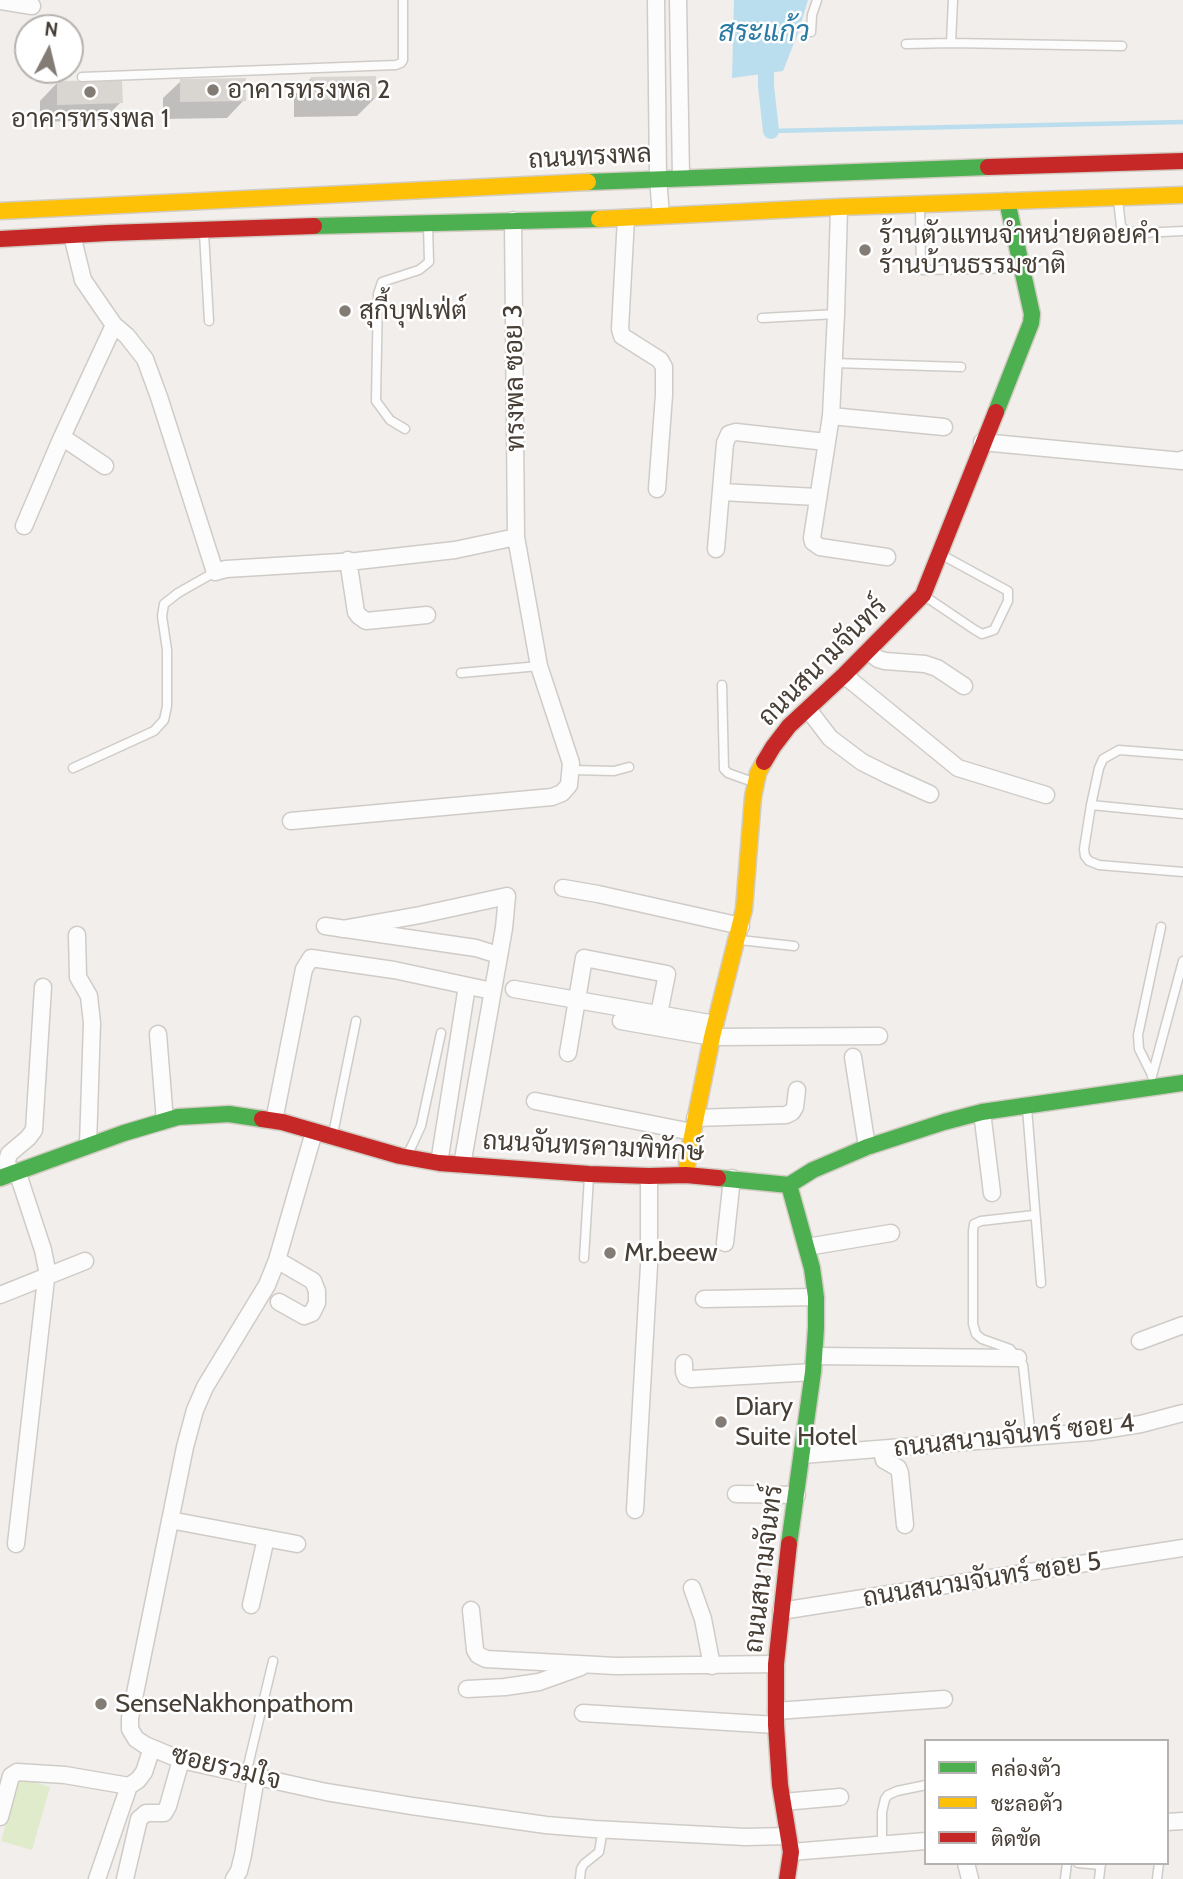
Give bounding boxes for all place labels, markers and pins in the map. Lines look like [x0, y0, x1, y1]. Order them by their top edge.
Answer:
place label: อาคารทรงพล 2 [227, 74, 390, 106]
marker: อาคารทรงพล 2 [205, 82, 221, 98]
marker: อาคารทรงพล 1 [82, 84, 98, 100]
place label: อาคารทรงพล 1 [11, 103, 169, 135]
place label: ร้านตัวแทนจำหน่ายดอยคำ ร้านบ้านธรรมชาติ [879, 219, 1160, 280]
marker: ร้านตัวแทนจำหน่ายดอยคำ ร้านบ้านธรรมชาติ [857, 242, 873, 258]
place label: สุกี้บุฟเฟ่ต์ [359, 295, 467, 327]
marker: สุกี้บุฟเฟ่ต์ [337, 303, 353, 319]
place label: Mr.beew [624, 1237, 718, 1269]
marker: Mr.beew [602, 1245, 618, 1261]
place label: Diary Suite Hotel [735, 1391, 857, 1452]
marker: Diary Suite Hotel [713, 1414, 729, 1430]
place label: SenseNakhonpathom [115, 1688, 353, 1720]
marker: SenseNakhonpathom [93, 1696, 109, 1712]

